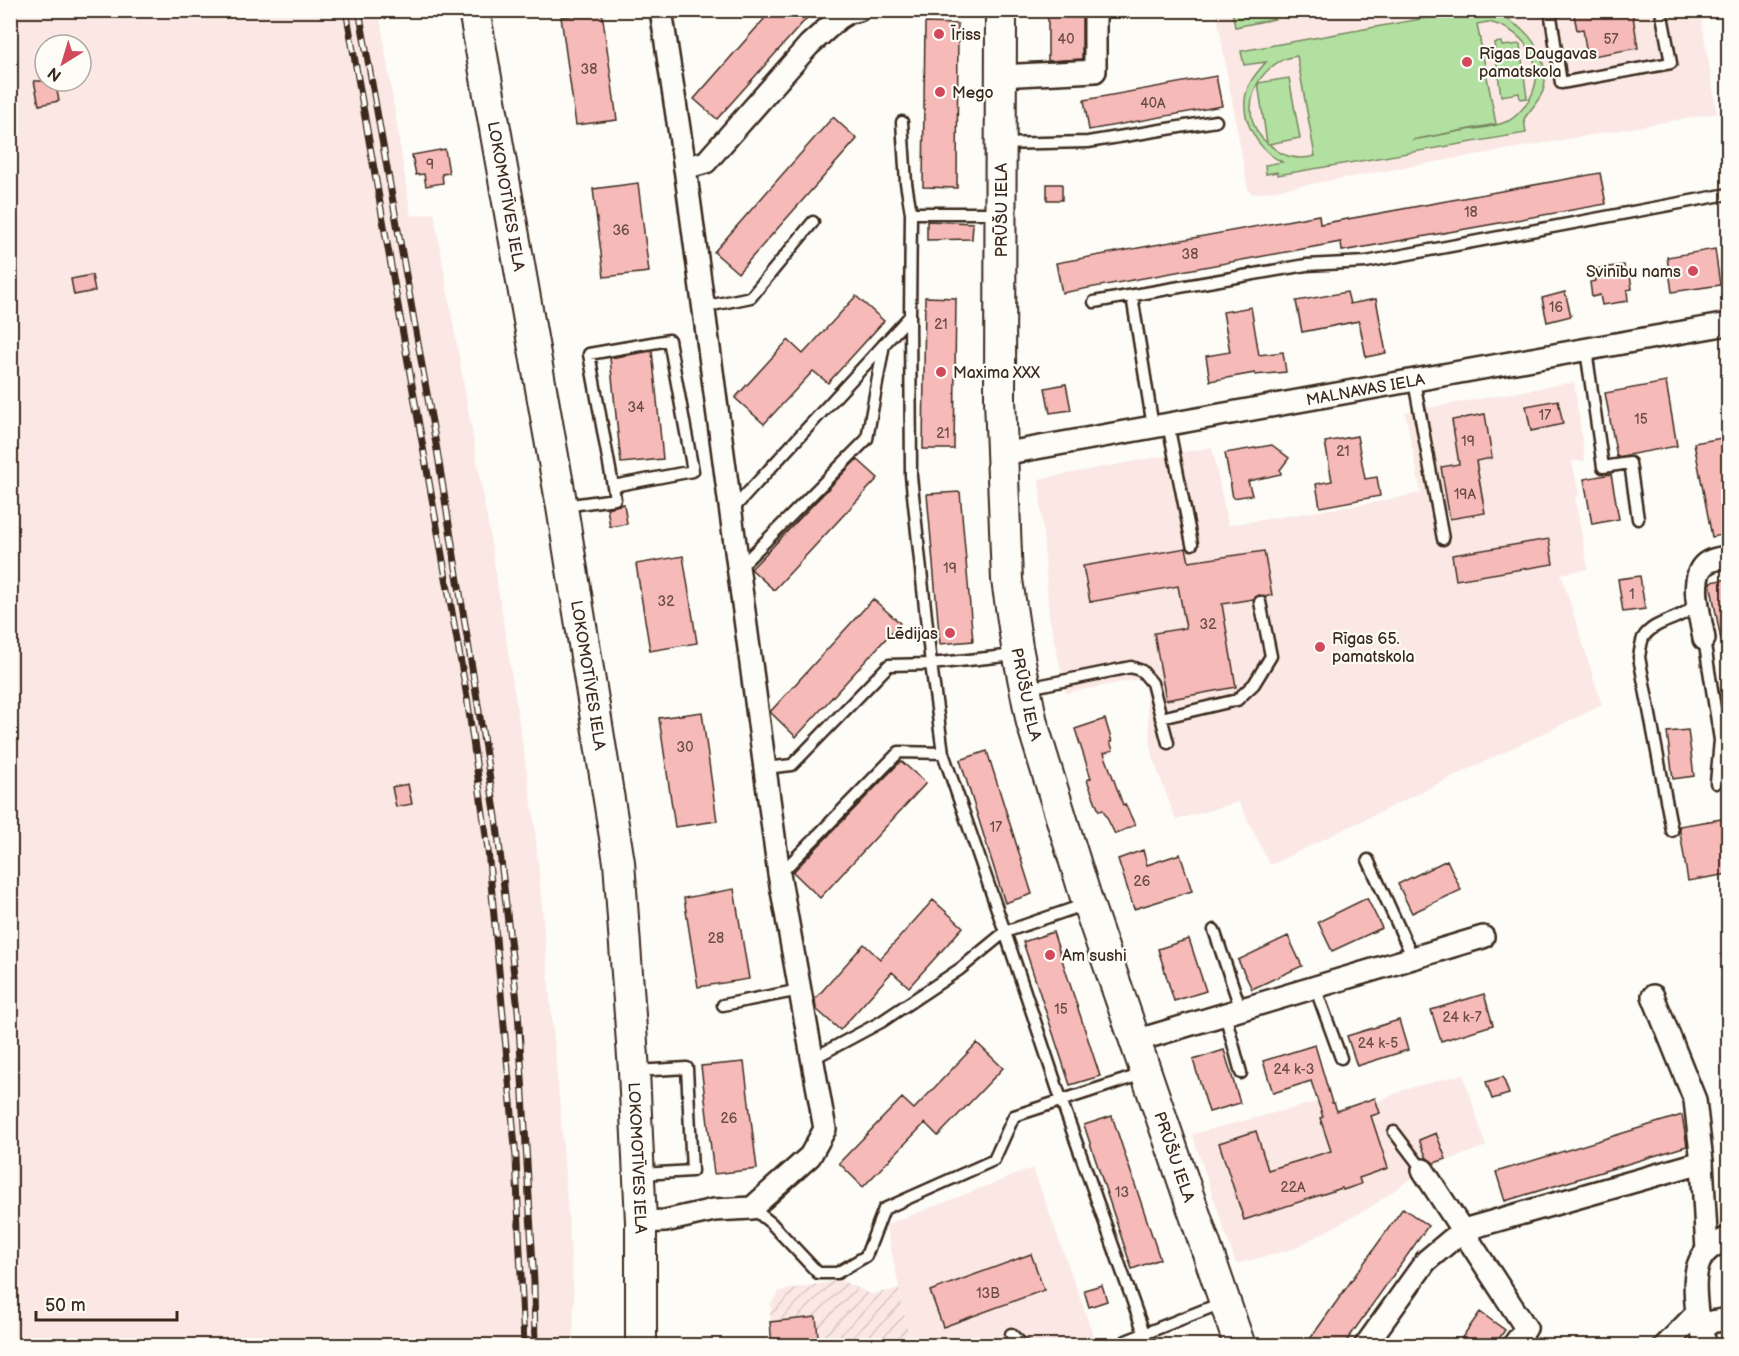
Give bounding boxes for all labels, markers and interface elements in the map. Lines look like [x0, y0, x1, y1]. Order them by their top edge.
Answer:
place label: Īriss [950, 24, 981, 45]
marker: Īriss [932, 27, 946, 41]
house number: 40 [1058, 31, 1074, 48]
house number: 57 [1604, 31, 1619, 48]
north arrow [33, 33, 93, 93]
place label: Rīgas Daugavas pamatskola [1479, 45, 1597, 82]
marker: Rīgas Daugavas pamatskola [1460, 55, 1474, 69]
house number: 38 [581, 61, 597, 78]
text: N [44, 63, 65, 85]
place label: Mego [952, 84, 994, 103]
marker: Mego [933, 85, 947, 99]
house number: 40A [1140, 95, 1166, 112]
street label: LOKOMOTĪVES IELA [483, 120, 528, 273]
house number: 9 [426, 156, 434, 173]
street label: PRŪŠU IELA [991, 163, 1012, 257]
house number: 18 [1464, 204, 1478, 221]
house number: 36 [612, 222, 630, 239]
house number: 38 [1182, 246, 1198, 263]
place label: Svinību nams [1586, 263, 1681, 282]
marker: Svinību nams [1686, 264, 1700, 278]
house number: 16 [1549, 299, 1563, 316]
house number: 21 [934, 316, 948, 333]
place label: Maxima XXX [953, 364, 1041, 383]
marker: Maxima XXX [934, 365, 948, 379]
street label: MALNAVAS IELA [1305, 370, 1427, 410]
house number: 34 [627, 399, 645, 416]
house number: 17 [1539, 407, 1551, 424]
house number: 15 [1634, 411, 1648, 428]
house number: 21 [936, 425, 950, 442]
house number: 19 [1461, 433, 1475, 450]
house number: 21 [1336, 443, 1350, 460]
house number: 19A [1454, 486, 1476, 503]
house number: 19 [943, 560, 957, 577]
house number: 1 [1629, 586, 1635, 603]
house number: 32 [658, 593, 675, 610]
street label: LOKOMOTĪVES IELA [566, 599, 609, 752]
house number: 32 [1200, 616, 1217, 633]
place label: Lēdijas [886, 625, 938, 644]
marker: Lēdijas [943, 626, 957, 640]
place label: Rīgas 65. pamatskola [1332, 630, 1414, 667]
marker: Rīgas 65. pamatskola [1313, 640, 1327, 654]
street label: PRŪŠU IELA [1006, 646, 1045, 743]
house number: 30 [677, 739, 693, 756]
house number: 17 [990, 819, 1002, 836]
house number: 26 [1134, 873, 1151, 890]
house number: 28 [708, 930, 724, 947]
place label: Am sushi [1062, 947, 1127, 966]
marker: Am sushi [1043, 948, 1057, 962]
house number: 15 [1054, 1001, 1068, 1018]
house number: 24 k-7 [1442, 1009, 1482, 1026]
house number: 24 k-5 [1358, 1035, 1398, 1052]
house number: 24 k-3 [1274, 1061, 1314, 1078]
street label: LOKOMOTĪVES IELA [624, 1082, 649, 1234]
street label: PRŪŠU IELA [1149, 1109, 1198, 1205]
house number: 26 [721, 1110, 738, 1127]
house number: 22A [1280, 1179, 1306, 1196]
house number: 13 [1115, 1184, 1129, 1201]
scale bar [36, 1284, 177, 1322]
house number: 13B [976, 1285, 1000, 1302]
text: 50 m [45, 1295, 86, 1316]

